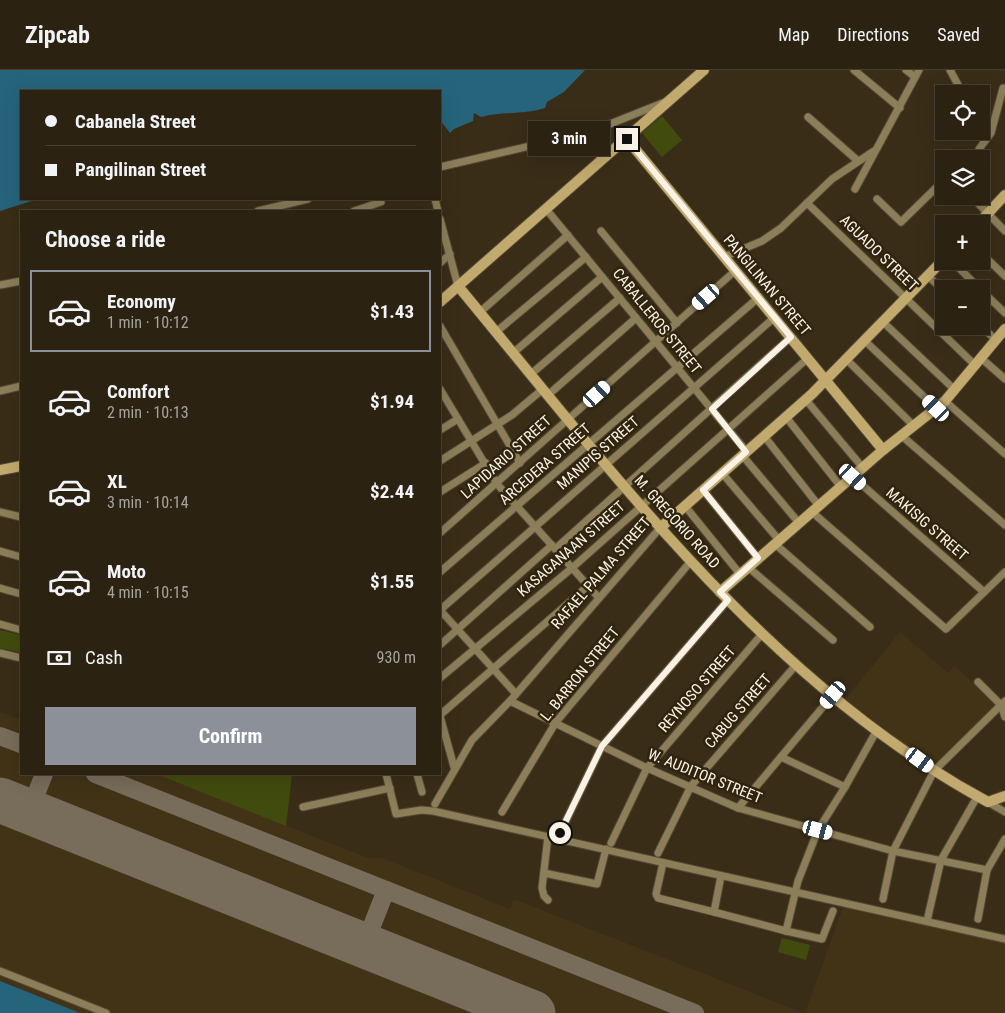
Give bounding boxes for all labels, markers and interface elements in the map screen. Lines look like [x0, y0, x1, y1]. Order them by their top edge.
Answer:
text: Zipcab [25, 21, 90, 49]
text: Map [778, 24, 809, 45]
text: Directions [837, 24, 909, 45]
text: Saved [937, 24, 980, 45]
map controls [935, 85, 990, 335]
button: locate [935, 85, 990, 140]
text: Cabanela Street [75, 110, 196, 133]
callout: 3 min [527, 122, 610, 156]
route end [616, 128, 638, 150]
text: 3 min [551, 129, 587, 148]
button: layers [935, 150, 990, 205]
text: Pangilinan Street [75, 158, 206, 181]
street label: AGUADO STREET [836, 211, 922, 295]
button: + [935, 215, 990, 270]
text: Choose a ride [45, 227, 166, 252]
street label: PANGILINAN STREET [720, 231, 814, 339]
street label: CABALLEROS STREET [609, 265, 705, 377]
button: − [935, 280, 990, 335]
car [689, 281, 722, 313]
icon: car [47, 289, 92, 334]
text: Economy [107, 290, 176, 313]
text: $1.43 [370, 300, 414, 323]
text: 1 min · 10:12 [107, 313, 189, 332]
car [580, 378, 613, 410]
icon: car [47, 379, 92, 424]
text: Comfort [107, 380, 170, 403]
text: $1.94 [370, 390, 414, 413]
car [919, 392, 952, 424]
text: 2 min · 10:13 [107, 403, 189, 422]
street label: LAPIDARIO STREET [457, 412, 555, 502]
street label: MANIPIS STREET [553, 412, 643, 494]
street label: ARCEDERA STREET [496, 419, 594, 509]
car [836, 461, 869, 493]
icon: car [47, 469, 92, 514]
text: XL [107, 470, 127, 493]
street label: M. GREGORIO ROAD [630, 472, 724, 572]
text: $2.44 [370, 480, 414, 503]
street label: MAKISIG STREET [882, 484, 972, 564]
text: 3 min · 10:14 [107, 493, 189, 512]
street label: KASAGANAAN STREET [514, 497, 629, 601]
street label: RAFAEL PALMA STREET [548, 513, 655, 633]
icon: car [47, 559, 92, 604]
text: Moto [107, 560, 146, 583]
text: $1.55 [370, 570, 414, 593]
text: 4 min · 10:15 [107, 583, 189, 602]
street label: L. BARRON STREET [537, 623, 623, 725]
street label: REYNOSO STREET [655, 642, 739, 736]
icon: cash [45, 644, 73, 672]
text: Cash [85, 646, 123, 669]
text: 930 m [377, 648, 416, 667]
street label: CABUG STREET [701, 670, 775, 752]
car [817, 679, 848, 711]
button: Confirm [45, 707, 416, 765]
street label: W. AUDITOR STREET [645, 745, 765, 807]
car [903, 745, 936, 775]
car [801, 819, 834, 841]
route start [549, 822, 571, 844]

